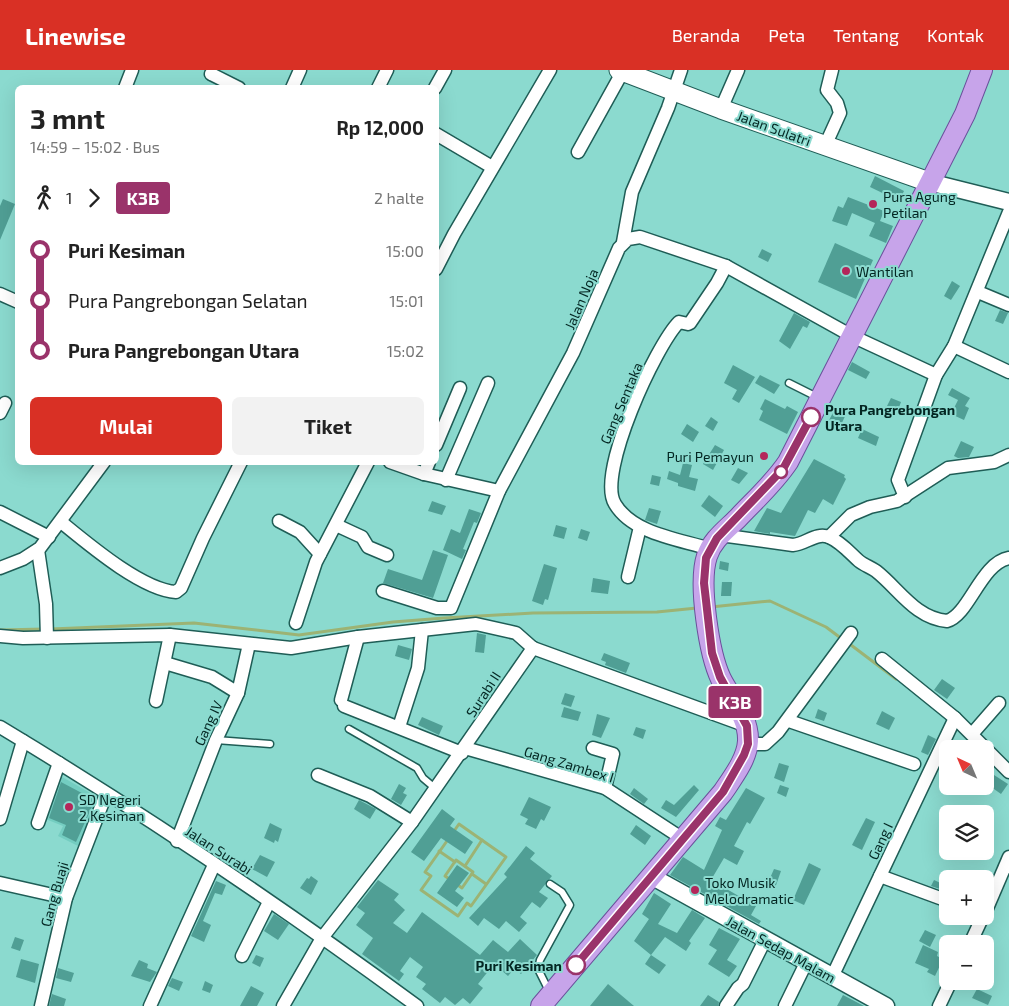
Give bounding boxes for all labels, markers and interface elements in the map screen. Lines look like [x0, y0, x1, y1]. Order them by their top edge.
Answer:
text: Linewise [25, 21, 126, 50]
text: Beranda [672, 24, 740, 46]
text: Peta [768, 24, 805, 46]
text: Tentang [833, 24, 899, 46]
text: Kontak [927, 24, 984, 46]
text: 3 mnt [30, 101, 105, 135]
street label: Jalan Sulatri [735, 107, 813, 149]
text: Rp 12,000 [336, 116, 424, 139]
text: 14:59 – 15:02 · Bus [30, 137, 160, 156]
icon: walk [30, 184, 58, 212]
icon: forward [80, 184, 108, 212]
text: K3B [126, 187, 160, 209]
text: 1 [66, 188, 72, 207]
text: 2 halte [374, 188, 424, 207]
place label: Pura Agung Petilan [883, 188, 956, 221]
marker: Pura Agung Petilan [867, 198, 879, 210]
text: Puri Kesiman [68, 239, 185, 262]
text: 15:00 [386, 241, 424, 260]
place label: Wantilan [856, 263, 914, 280]
marker: Wantilan [840, 265, 852, 277]
street label: Jalan Noja [561, 266, 601, 332]
text: Pura Pangrebongan Selatan [68, 289, 308, 312]
text: 15:01 [389, 291, 424, 310]
text: Pura Pangrebongan Utara [68, 339, 299, 362]
text: 15:02 [387, 341, 424, 360]
street label: Gang Sentaka [596, 360, 646, 446]
button: Mulai [30, 397, 222, 455]
button: Tiket [232, 397, 424, 455]
place label: Pura Pangrebongan Utara [825, 401, 955, 434]
marker: Pura Pangrebongan Utara [801, 407, 821, 427]
place label: Puri Pemayun [666, 448, 754, 465]
marker: Puri Pemayun [758, 450, 770, 462]
unlabelled marker [774, 465, 788, 479]
street label: Surabi II [462, 668, 504, 720]
line badge: K3B [706, 686, 764, 718]
text: K3B [718, 691, 752, 713]
street label: Gang IV [190, 697, 226, 748]
north arrow [939, 740, 994, 795]
map controls [939, 740, 994, 990]
street label: Gang Zambex I [522, 742, 616, 786]
place label: SD Negeri 2 Kesiman [79, 791, 144, 824]
marker: SD Negeri 2 Kesiman [63, 801, 75, 813]
button: layers [939, 805, 994, 860]
street label: Gang I [864, 820, 896, 862]
street label: Jalan Surabi [182, 822, 256, 878]
street label: Gang Buaji [37, 860, 71, 928]
button: + [939, 870, 994, 925]
place label: Toko Musik Melodramatic [705, 874, 794, 907]
marker: Toko Musik Melodramatic [689, 884, 701, 896]
street label: Jalan Sedap Malam [724, 912, 838, 986]
button: − [939, 935, 994, 990]
marker: Puri Kesiman [566, 955, 586, 975]
place label: Puri Kesiman [476, 957, 562, 974]

